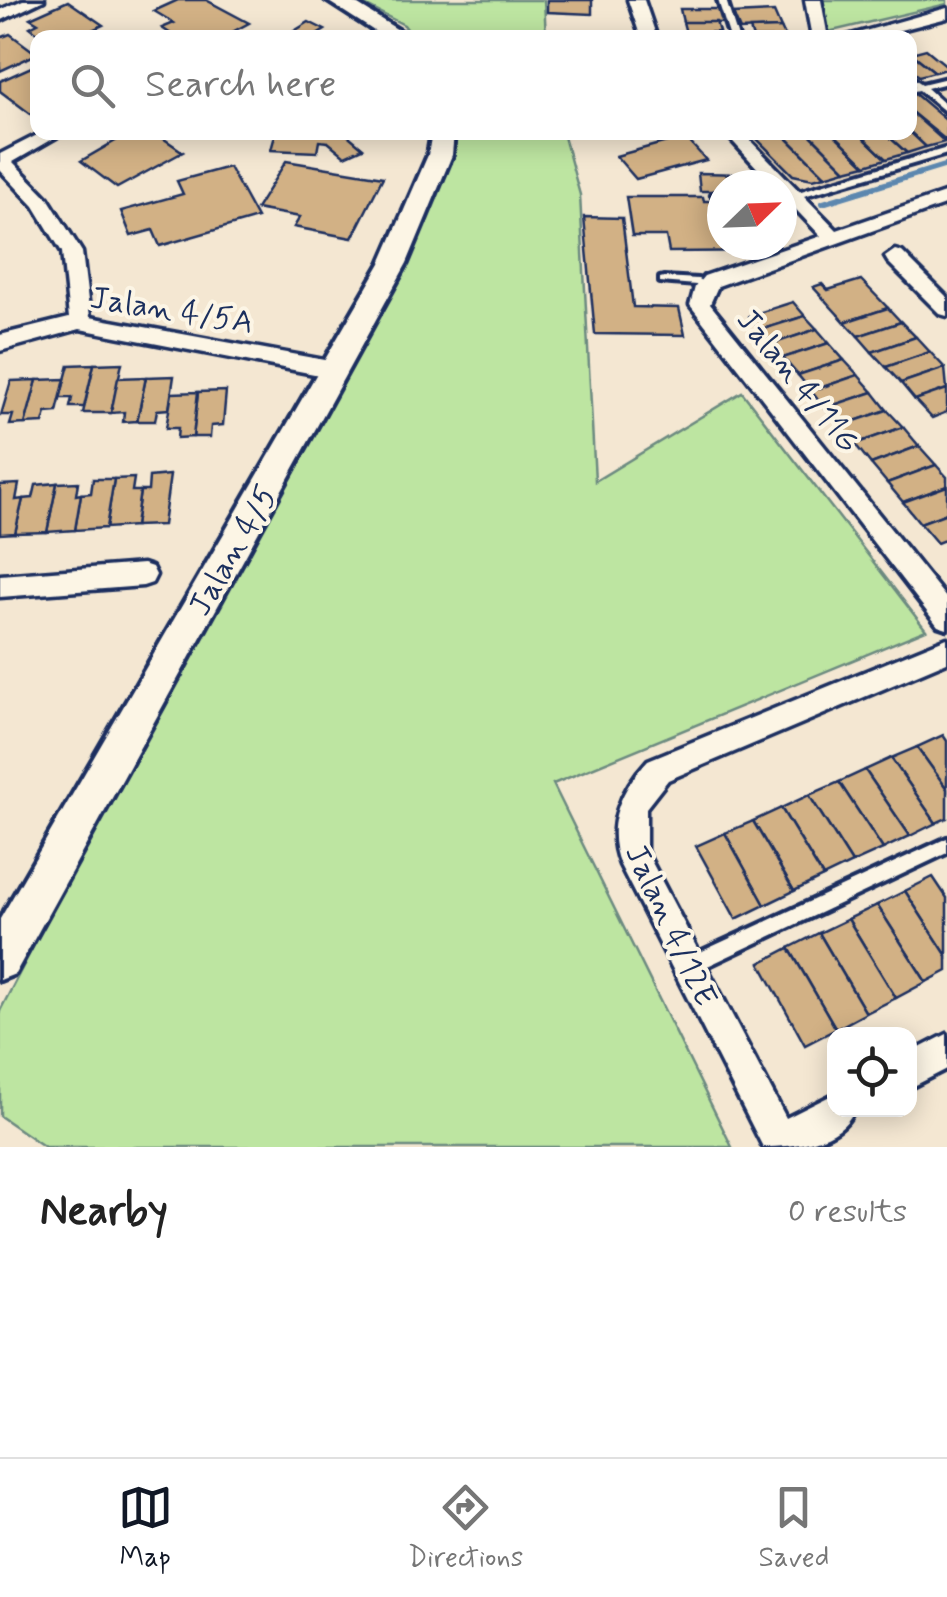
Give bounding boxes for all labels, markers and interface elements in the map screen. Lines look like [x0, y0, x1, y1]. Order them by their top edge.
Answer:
search box [30, 30, 917, 140]
icon: search [65, 58, 120, 113]
text: Search here [145, 61, 336, 110]
north arrow [707, 170, 797, 260]
street label: Jalan 4/5A [87, 277, 256, 345]
street label: Jalan 4/11G [726, 301, 868, 462]
street label: Jalan 4/5 [180, 478, 288, 624]
street label: Jalan 4/12E [614, 838, 726, 1014]
map controls [827, 1027, 917, 1117]
button: locate [827, 1027, 917, 1117]
text: Nearby [40, 1185, 168, 1240]
text: 0 results [788, 1191, 907, 1233]
tab: Map [118, 1480, 173, 1577]
tab: Directions [408, 1480, 523, 1577]
tab: Saved [759, 1480, 829, 1577]

